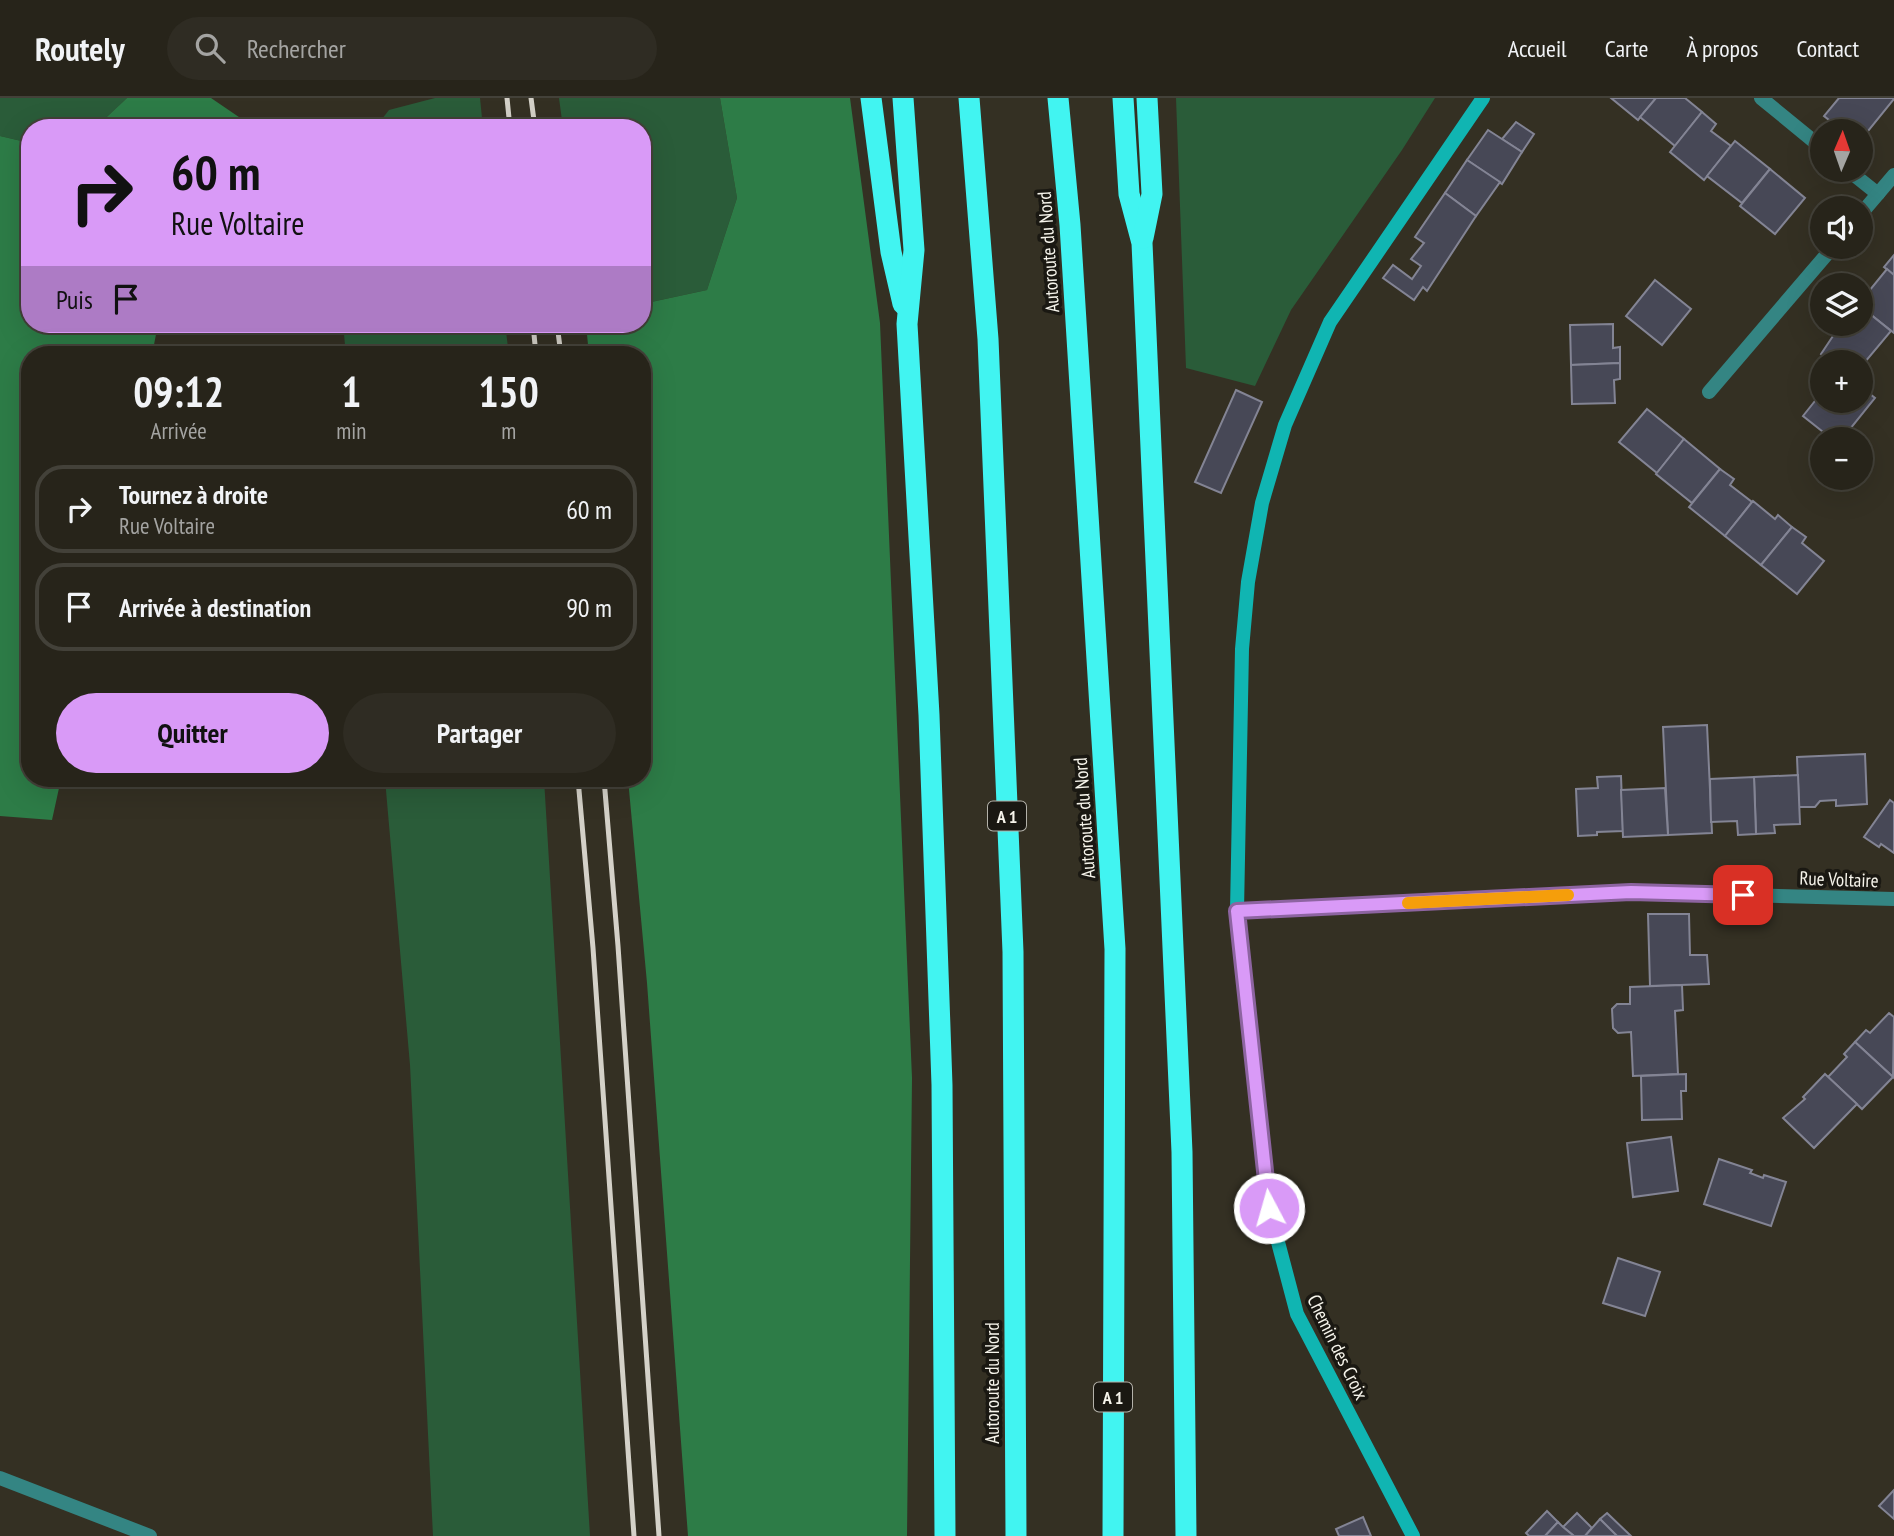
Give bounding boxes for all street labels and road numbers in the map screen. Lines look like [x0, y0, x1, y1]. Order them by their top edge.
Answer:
street label: Autoroute du Nord [1032, 191, 1064, 313]
street label: Autoroute du Nord [1068, 757, 1100, 879]
road number: A 1 [988, 802, 1026, 830]
street label: Rue Voltaire [1799, 866, 1879, 892]
street label: Chemin des Croix [1302, 1290, 1374, 1404]
street label: Autoroute du Nord [980, 1322, 1004, 1444]
road number: A 1 [1094, 1382, 1132, 1412]

